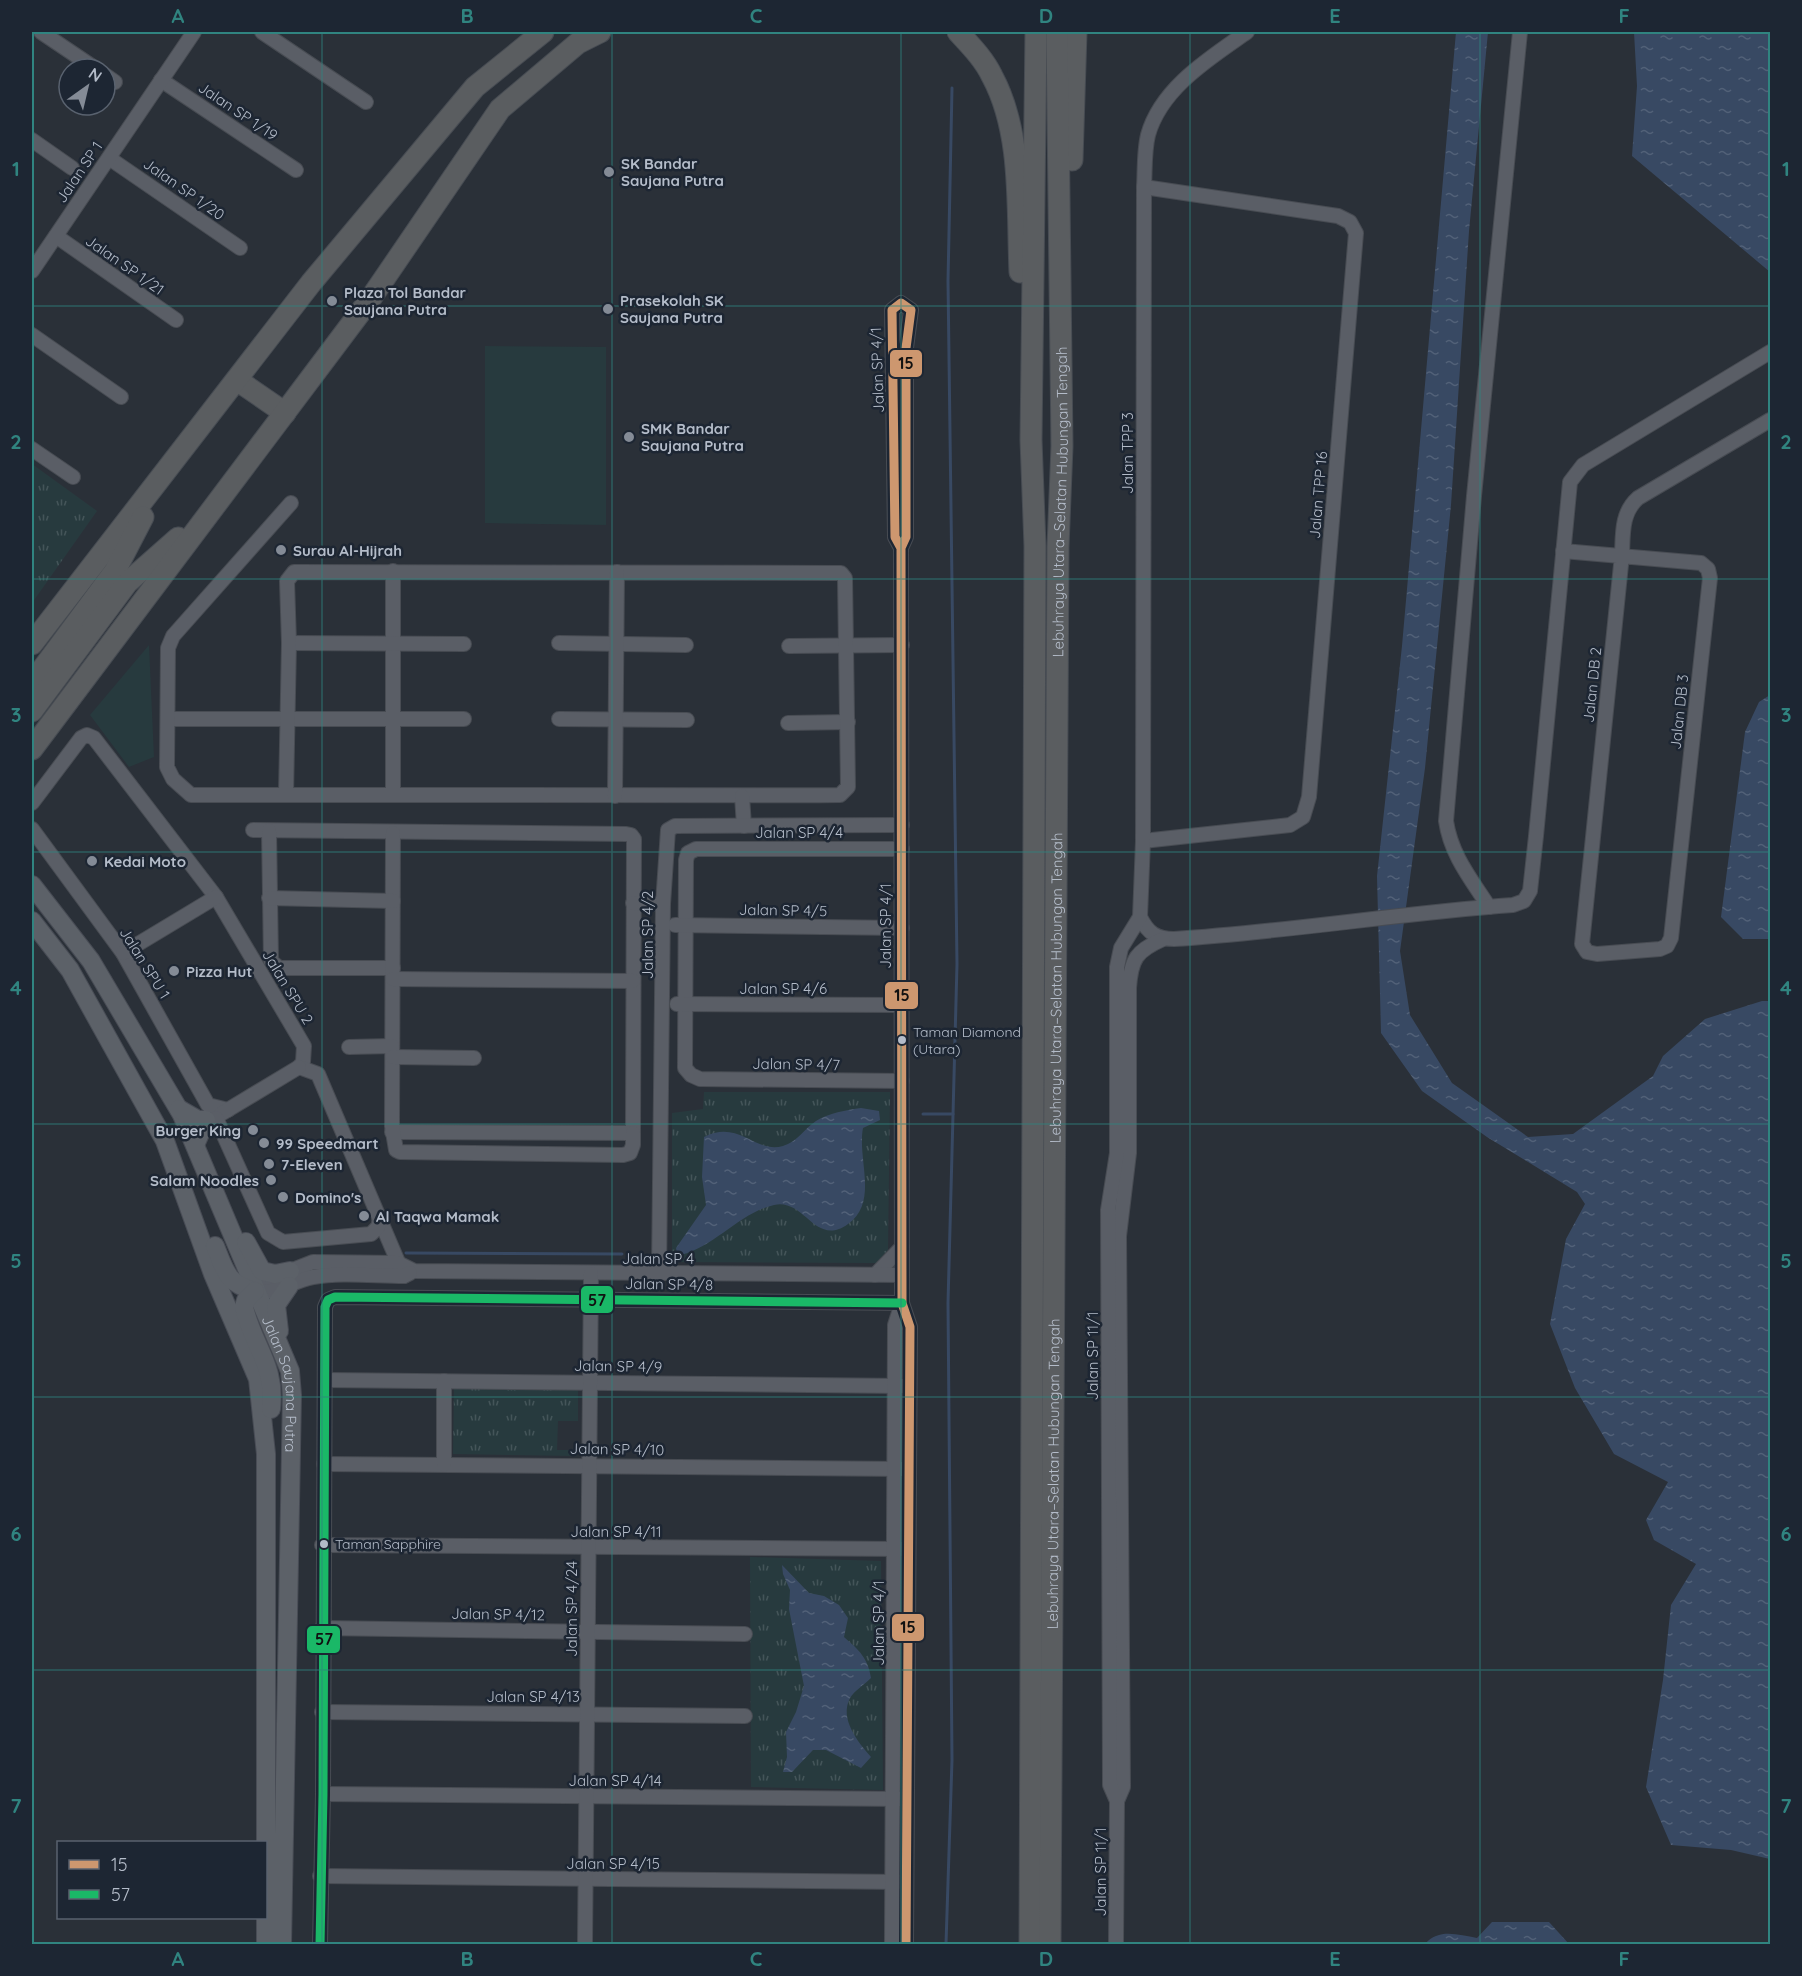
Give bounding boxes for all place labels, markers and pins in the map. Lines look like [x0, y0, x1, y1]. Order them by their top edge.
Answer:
place label: SK Bandar Saujana Putra [621, 154, 724, 190]
marker: SK Bandar Saujana Putra [602, 165, 616, 179]
place label: Plaza Tol Bandar Saujana Putra [344, 283, 467, 319]
place label: Prasekolah SK Saujana Putra [620, 291, 724, 327]
marker: Plaza Tol Bandar Saujana Putra [325, 294, 339, 308]
marker: Prasekolah SK Saujana Putra [601, 302, 615, 316]
place label: SMK Bandar Saujana Putra [641, 419, 744, 455]
marker: SMK Bandar Saujana Putra [622, 430, 636, 444]
place label: Surau Al-Hijrah [293, 541, 402, 560]
marker: Surau Al-Hijrah [274, 543, 288, 557]
place label: Kedai Moto [104, 852, 186, 871]
marker: Kedai Moto [85, 854, 99, 868]
place label: Pizza Hut [186, 962, 252, 981]
marker: Pizza Hut [167, 964, 181, 978]
place label: Taman Diamond (Utara) [913, 1023, 1021, 1058]
marker: Taman Diamond (Utara) [896, 1034, 908, 1046]
place label: Burger King [155, 1121, 241, 1140]
marker: Burger King [246, 1123, 260, 1137]
place label: 99 Speedmart [276, 1134, 379, 1153]
marker: 99 Speedmart [257, 1136, 271, 1150]
place label: 7-Eleven [281, 1155, 343, 1174]
marker: 7-Eleven [262, 1157, 276, 1171]
place label: Salam Noodles [150, 1171, 259, 1190]
marker: Salam Noodles [264, 1173, 278, 1187]
place label: Domino's [295, 1188, 361, 1207]
marker: Domino's [276, 1190, 290, 1204]
place label: Al Taqwa Mamak [376, 1207, 499, 1226]
marker: Al Taqwa Mamak [357, 1209, 371, 1223]
place label: Taman Sapphire [335, 1535, 441, 1553]
marker: Taman Sapphire [318, 1538, 330, 1550]

